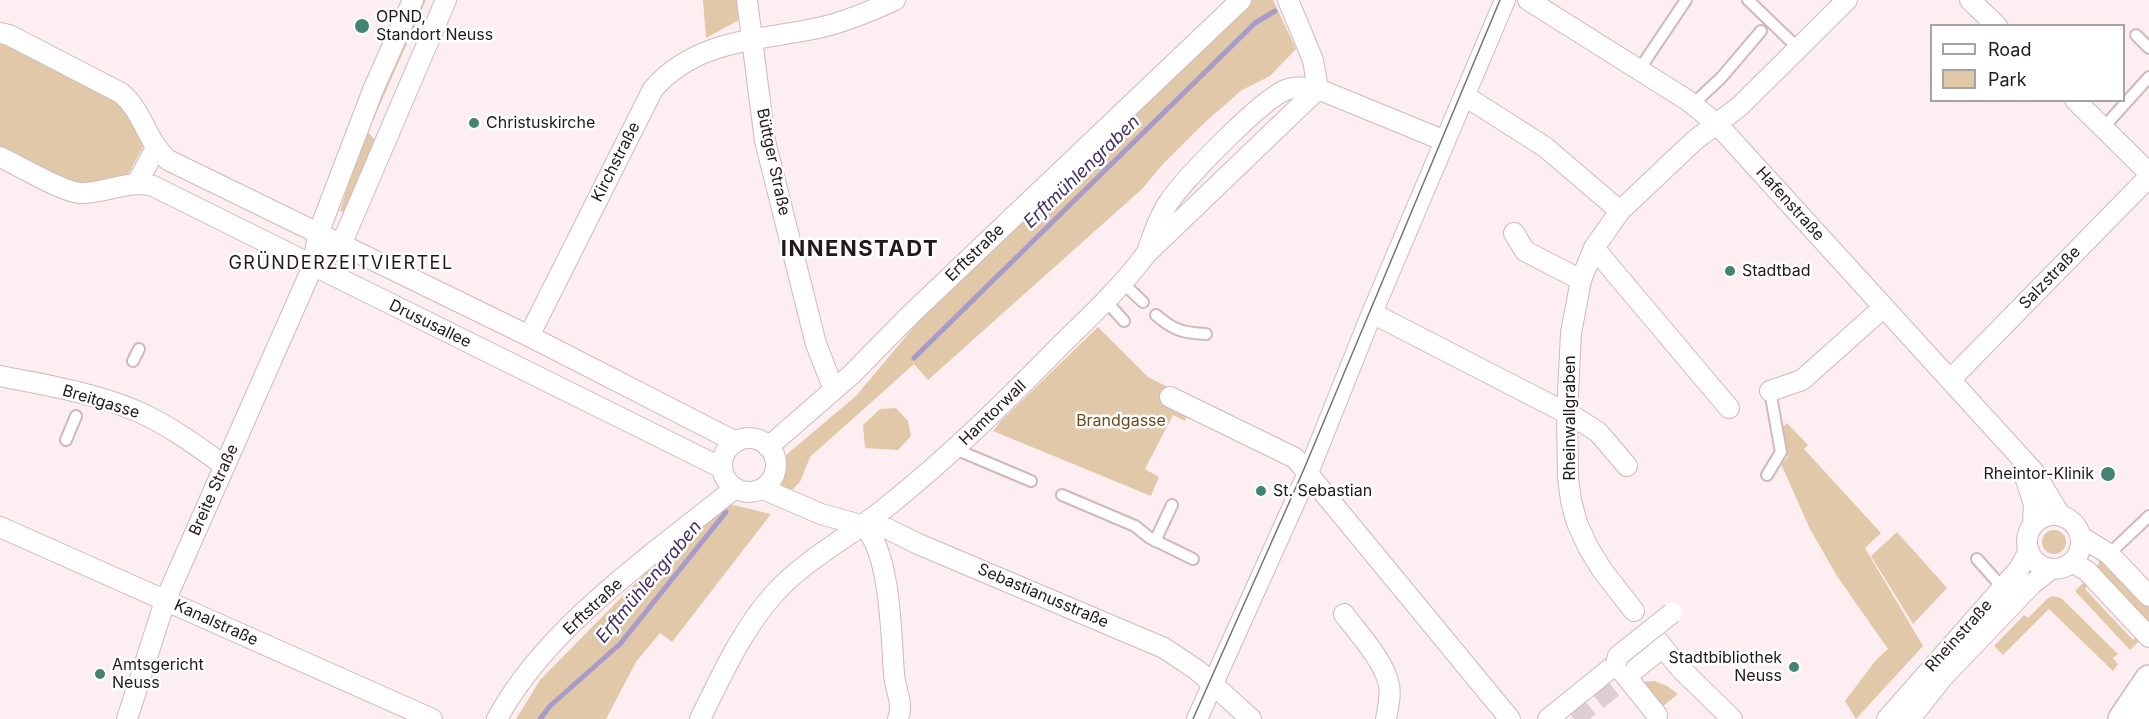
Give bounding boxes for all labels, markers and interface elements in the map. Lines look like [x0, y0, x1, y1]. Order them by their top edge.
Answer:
place label: OPND, Standort Neuss [376, 7, 493, 45]
marker: OPND, Standort Neuss [353, 17, 371, 35]
legend [1930, 24, 2125, 102]
text: Road [1988, 39, 2031, 60]
text: Park [1988, 69, 2027, 90]
street label: Büttger Straße [752, 107, 794, 217]
water label: Erftmühlengraben [1019, 111, 1145, 233]
place label: Christuskirche [486, 113, 595, 133]
marker: Christuskirche [467, 116, 481, 130]
street label: Kirchstraße [588, 119, 644, 205]
street label: Hafenstraße [1752, 163, 1828, 245]
street label: Erftstraße [942, 220, 1008, 286]
district label: INNENSTADT [781, 236, 939, 262]
street label: Salzstraße [2015, 243, 2085, 313]
district label: GRÜNDERZEITVIERTEL [228, 253, 454, 275]
place label: Stadtbad [1742, 261, 1811, 281]
marker: Stadtbad [1723, 264, 1737, 278]
street label: Drususallee [386, 296, 474, 352]
street label: Rheinwallgraben [1560, 355, 1580, 481]
street label: Hamtorwall [956, 376, 1030, 450]
street label: Breitgasse [60, 381, 142, 423]
park label: Brandgasse [1076, 411, 1166, 431]
street label: Breite Straße [185, 441, 243, 539]
place label: Rheintor-Klinik [1984, 464, 2094, 484]
marker: Rheintor-Klinik [2099, 465, 2117, 483]
place label: St. Sebastian [1273, 481, 1372, 501]
marker: St. Sebastian [1254, 484, 1268, 498]
water label: Erftmühlengraben [592, 516, 706, 648]
street label: Sebastianusstraße [975, 560, 1111, 632]
street label: Erftstraße [559, 575, 627, 639]
street label: Kanalstraße [171, 596, 261, 650]
street label: Rheinstraße [1922, 596, 1996, 676]
place label: Stadtbibliothek Neuss [1669, 648, 1782, 686]
place label: Amtsgericht Neuss [112, 655, 204, 693]
marker: Stadtbibliothek Neuss [1787, 660, 1801, 674]
marker: Amtsgericht Neuss [93, 667, 107, 681]

